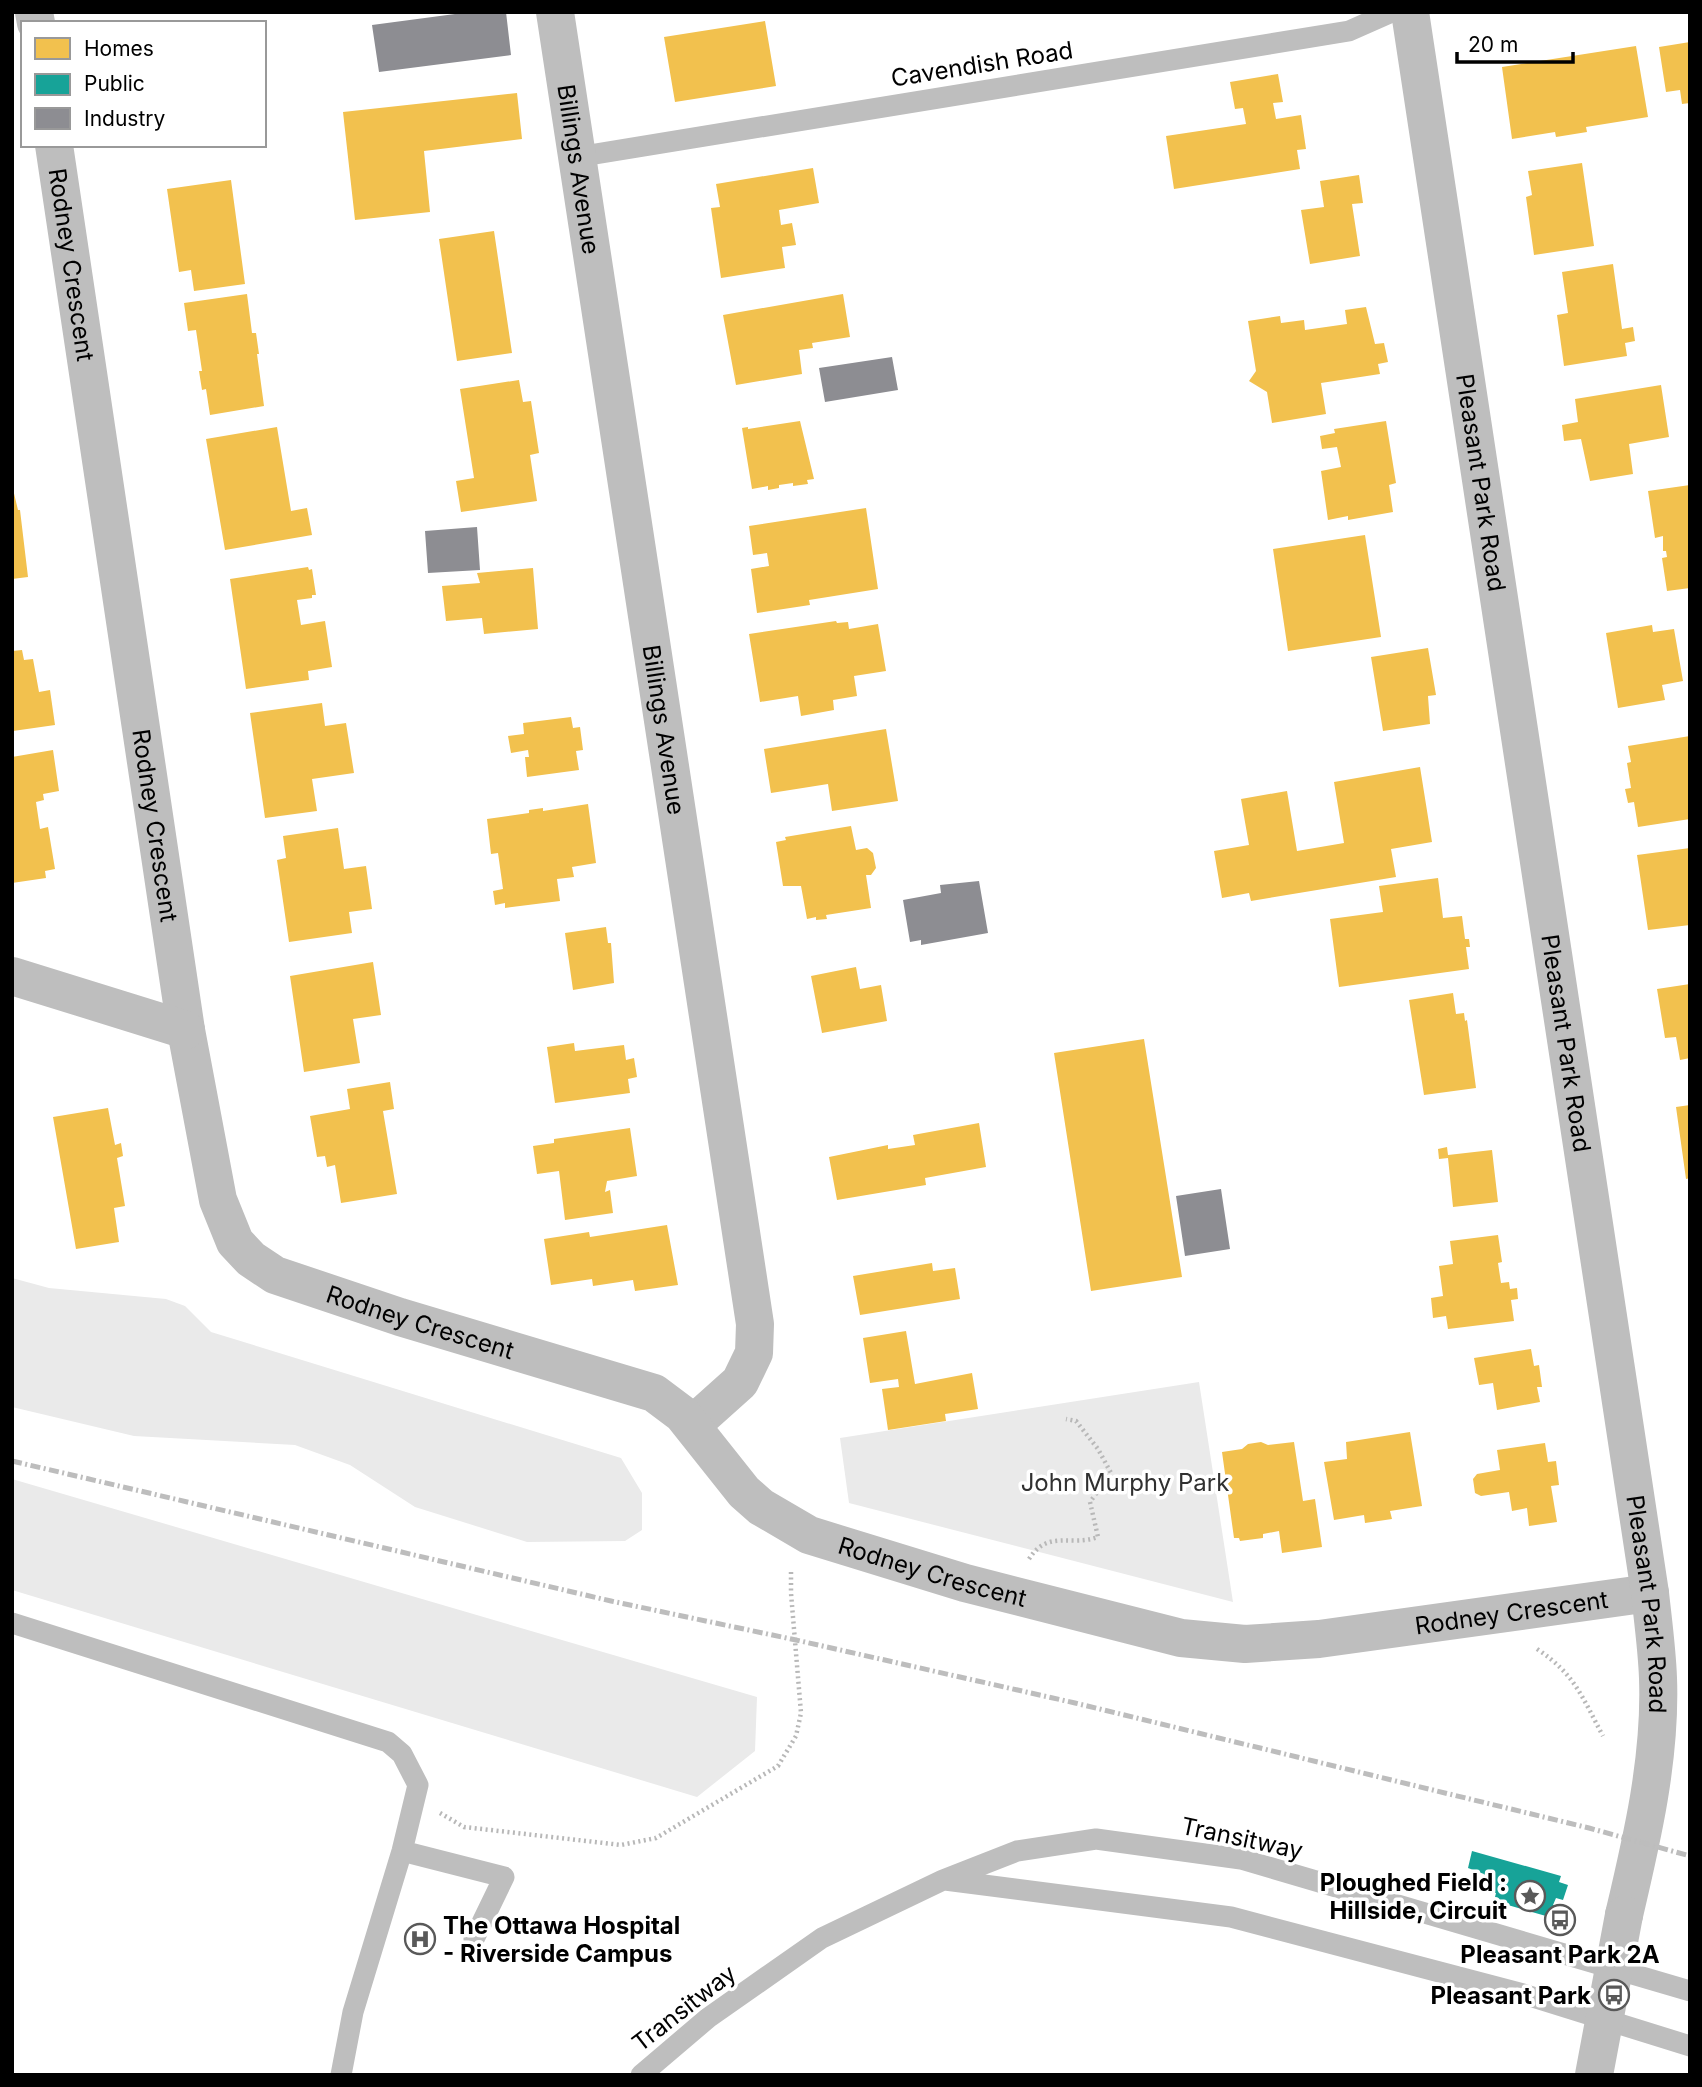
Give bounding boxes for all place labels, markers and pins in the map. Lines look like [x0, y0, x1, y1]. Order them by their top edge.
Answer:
place label: Ploughed Field : Hillside, Circuit [1320, 1868, 1507, 1925]
place icon: Ploughed Field : Hillside, Circuit [1513, 1879, 1547, 1913]
bus stop icon: Pleasant Park 2A [1543, 1903, 1577, 1937]
place label: The Ottawa Hospital - Riverside Campus [443, 1911, 680, 1968]
hospital icon: The Ottawa Hospital - Riverside Campus [403, 1922, 437, 1956]
place label: Pleasant Park 2A [1460, 1940, 1660, 1969]
bus stop icon: Pleasant Park [1597, 1978, 1631, 2012]
place label: Pleasant Park [1430, 1981, 1591, 2010]

